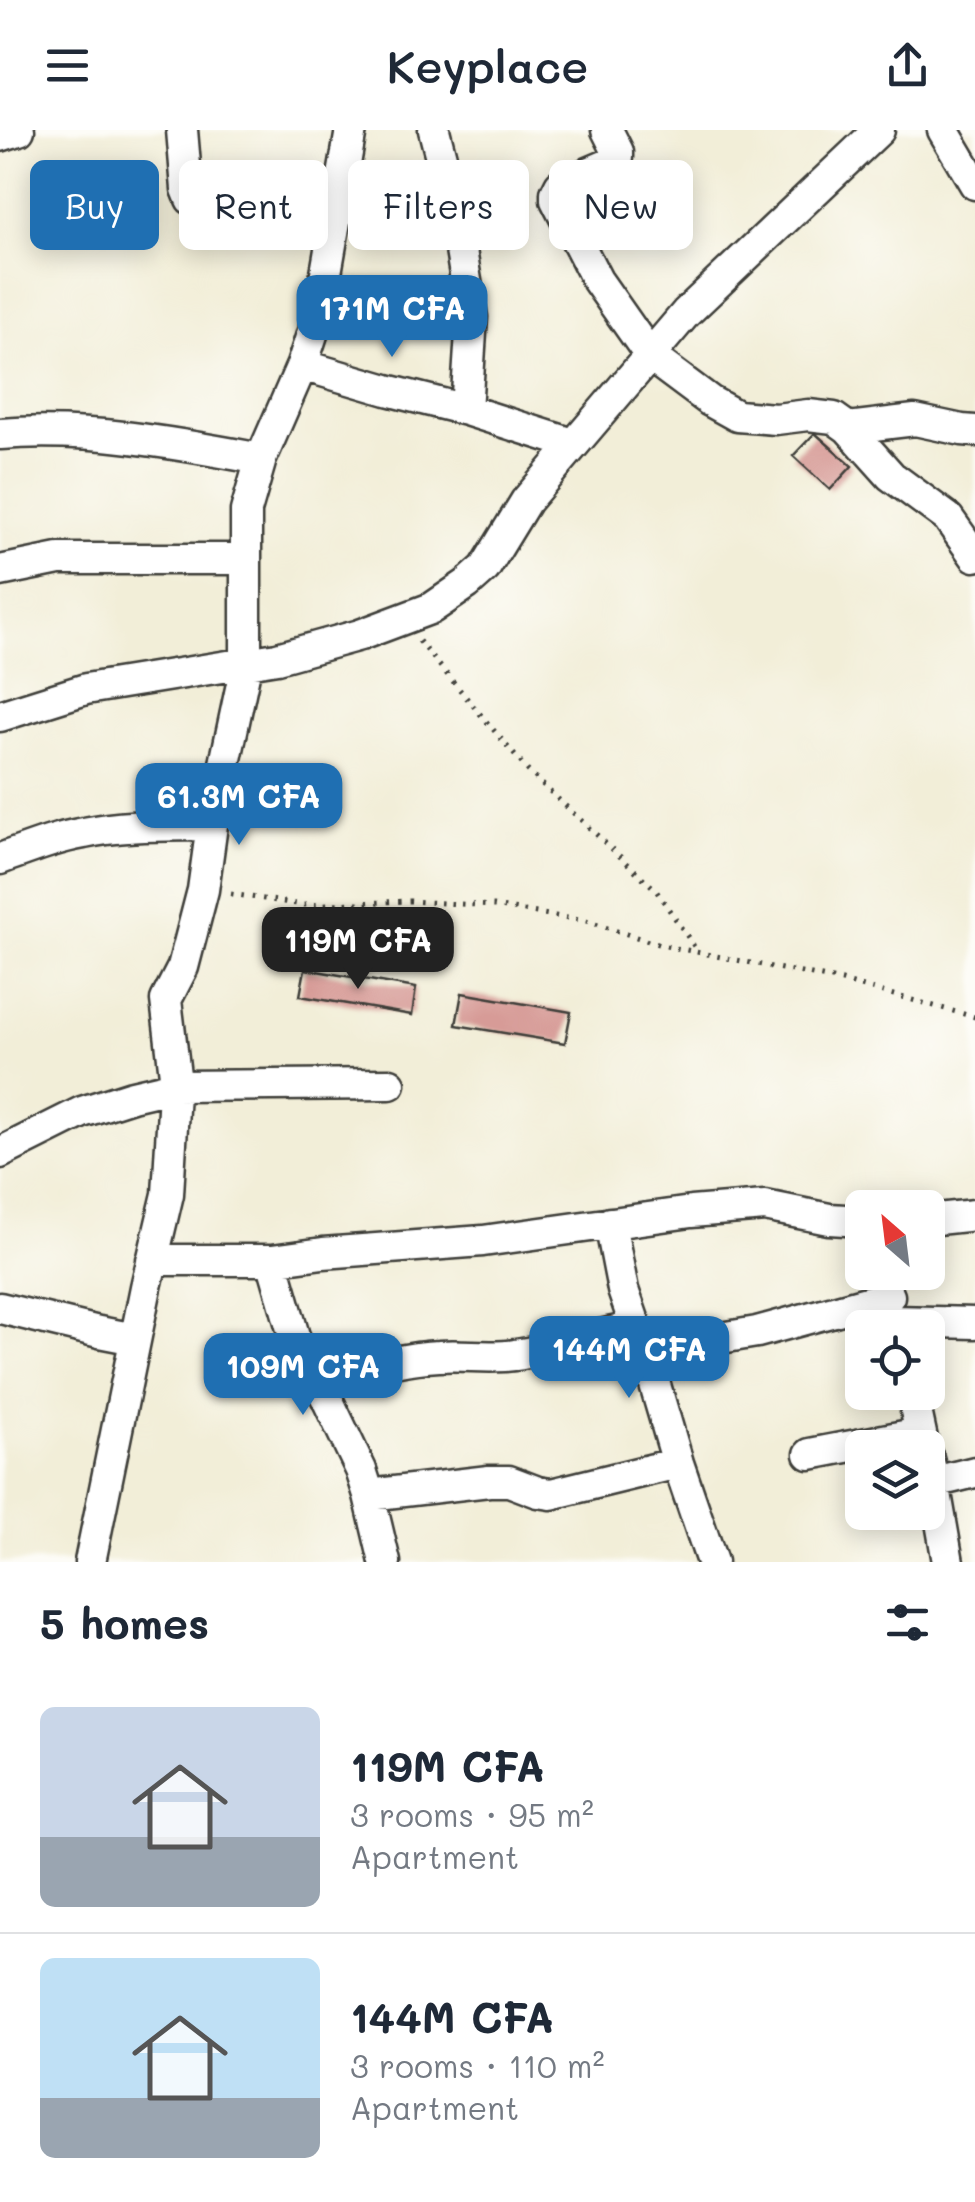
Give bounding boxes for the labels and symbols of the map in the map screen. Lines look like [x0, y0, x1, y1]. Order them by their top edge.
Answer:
pin: 171M CFA [289, 275, 495, 360]
pin: 61.3M CFA [125, 763, 353, 848]
pin: 119M CFA [255, 907, 461, 992]
north arrow [845, 1190, 945, 1290]
pin: 144M CFA [526, 1316, 732, 1401]
pin: 109M CFA [200, 1333, 406, 1418]

